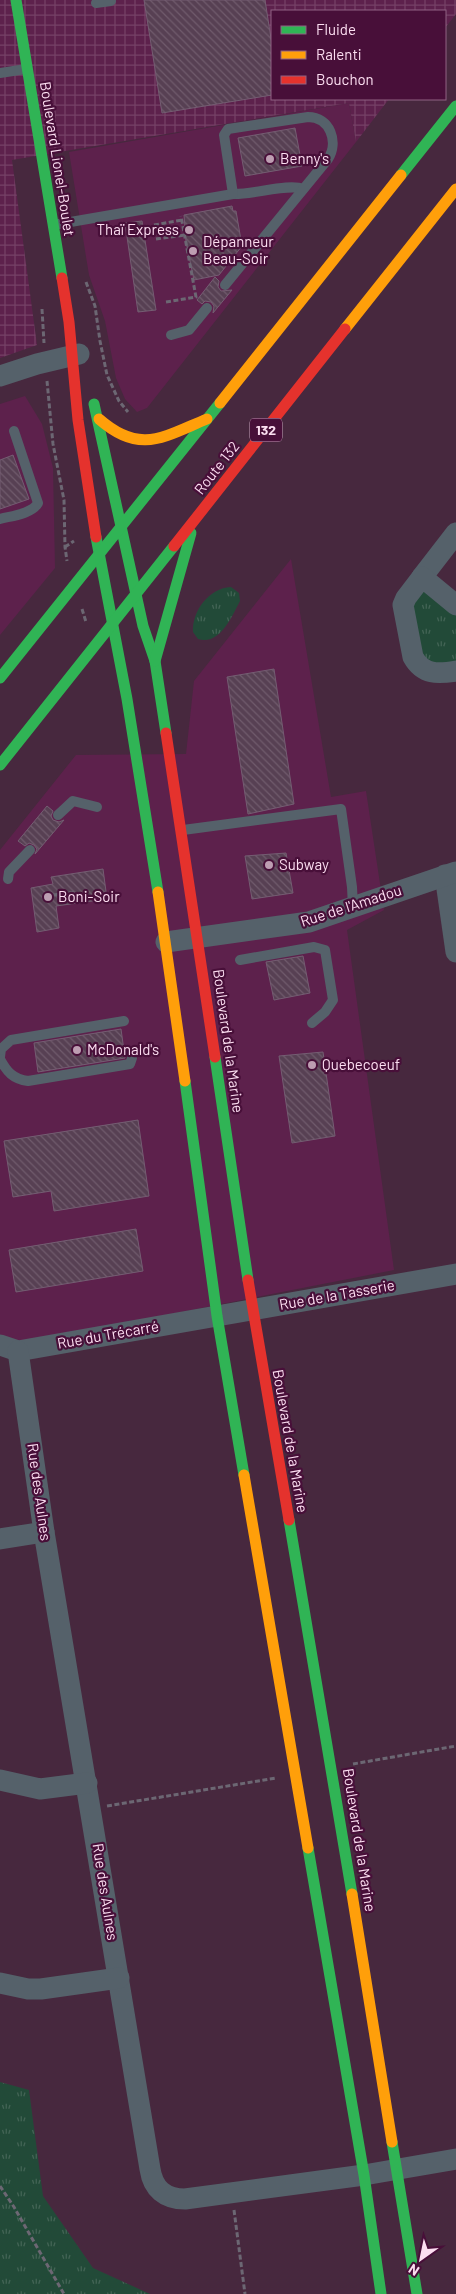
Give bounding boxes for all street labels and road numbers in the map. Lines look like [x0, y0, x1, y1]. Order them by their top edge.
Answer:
street label: Boulevard Lionel-Boulet [37, 80, 79, 237]
road number: 132 [250, 418, 282, 442]
street label: Route 132 [190, 437, 243, 498]
street label: Rue de l'Amadou [298, 880, 404, 930]
street label: Boulevard de la Marine [210, 968, 248, 1114]
street label: Rue de la Tasserie [278, 1275, 396, 1313]
street label: Rue du Trécarré [56, 1316, 160, 1352]
street label: Boulevard de la Marine [270, 1368, 312, 1514]
street label: Rue des Aulnes [24, 1442, 56, 1542]
street label: Boulevard de la Marine [340, 1767, 380, 1913]
street label: Rue des Aulnes [89, 1842, 123, 1942]

